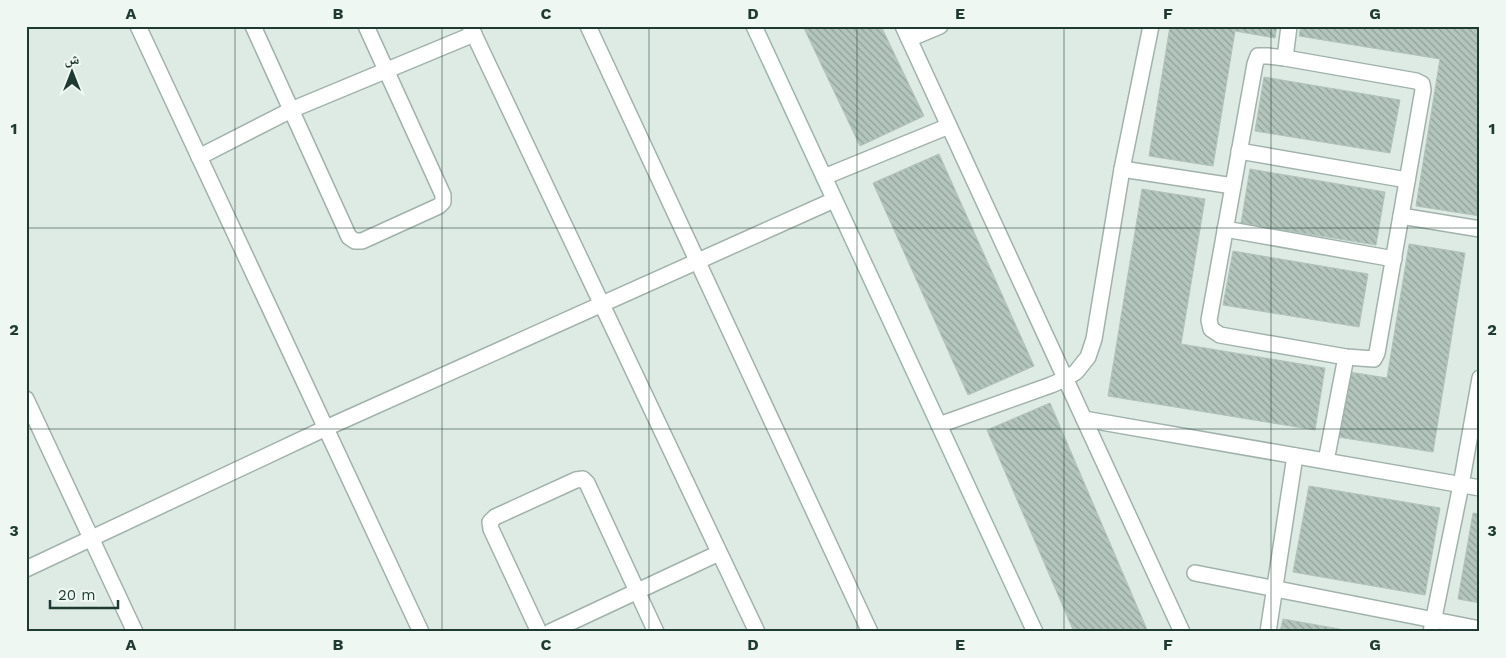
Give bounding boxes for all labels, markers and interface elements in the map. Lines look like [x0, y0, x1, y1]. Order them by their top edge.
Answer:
text: A [126, 4, 137, 23]
text: B [333, 4, 344, 23]
text: C [541, 4, 552, 23]
text: D [747, 4, 759, 23]
text: E [955, 4, 965, 23]
text: F [1163, 4, 1173, 23]
text: G [1369, 4, 1381, 23]
north arrow [48, 48, 98, 98]
text: ش [65, 51, 80, 68]
text: 1 [11, 119, 17, 138]
text: 1 [1489, 119, 1495, 138]
text: 2 [9, 320, 19, 339]
text: 2 [1487, 320, 1497, 339]
text: 3 [9, 521, 19, 540]
text: 3 [1487, 521, 1497, 540]
scale bar [50, 578, 118, 610]
text: 20 m [58, 586, 96, 604]
text: A [126, 635, 137, 654]
text: B [333, 635, 344, 654]
text: C [541, 635, 552, 654]
text: D [747, 635, 759, 654]
text: E [955, 635, 965, 654]
text: F [1163, 635, 1173, 654]
text: G [1369, 635, 1381, 654]

